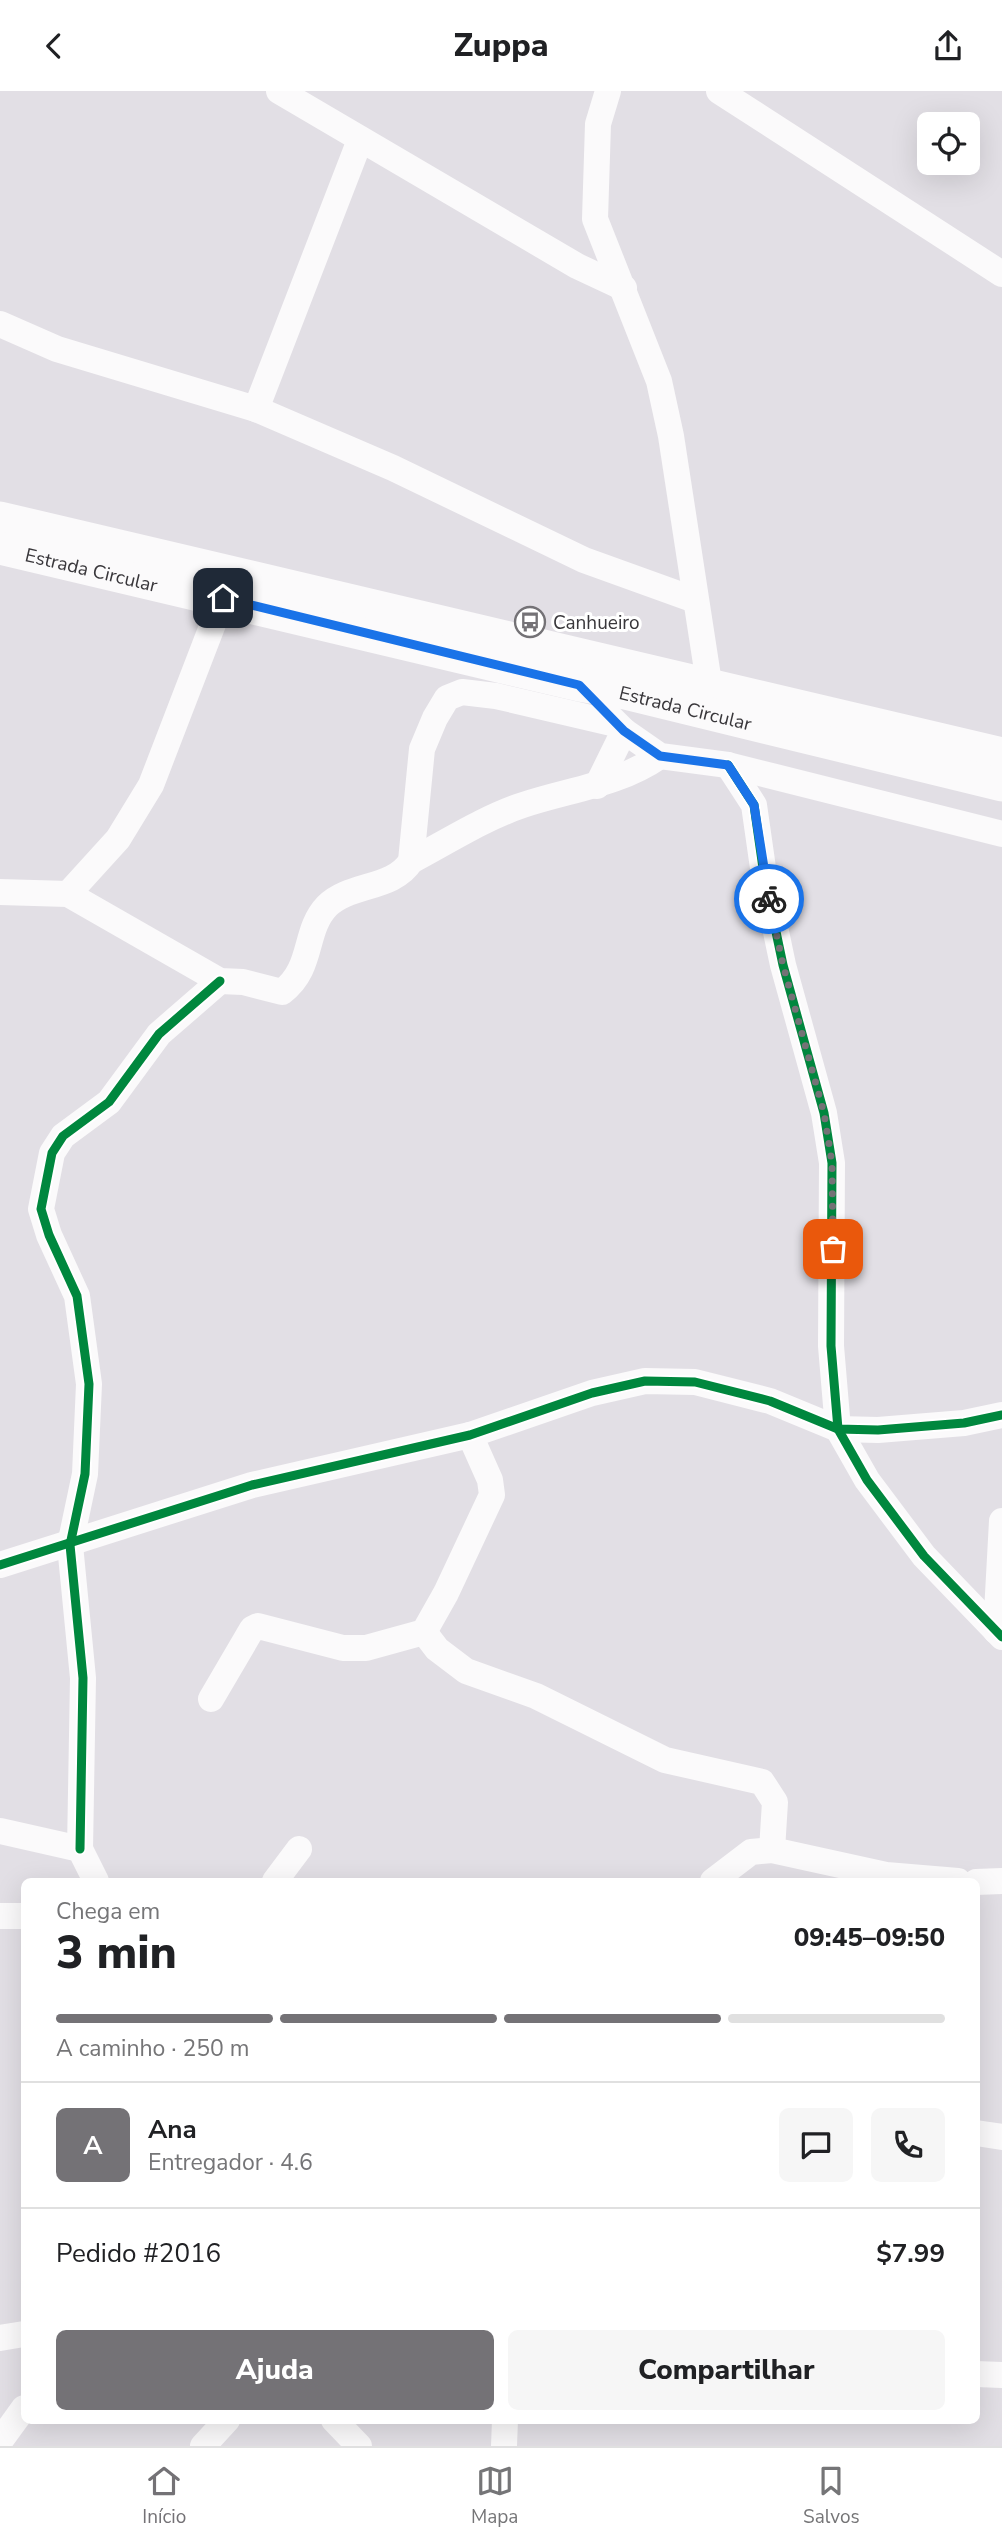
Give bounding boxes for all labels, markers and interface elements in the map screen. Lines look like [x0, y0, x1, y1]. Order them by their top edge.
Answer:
text: Zuppa [453, 24, 549, 67]
icon: back [35, 27, 73, 65]
icon: share [929, 27, 967, 65]
map controls [917, 112, 980, 175]
button: locate [917, 112, 980, 175]
street label: Estrada Circular [22, 542, 160, 599]
pin [193, 568, 253, 628]
icon: home [204, 579, 242, 617]
bus stop icon: Canhueiro [513, 605, 547, 639]
place label: Canhueiro [553, 610, 640, 636]
street label: Estrada Circular [616, 680, 754, 737]
courier [734, 864, 804, 934]
icon: bike [750, 880, 788, 918]
pin [803, 1219, 863, 1279]
icon: bag [814, 1230, 852, 1268]
text: Chega em [56, 1896, 160, 1927]
text: 09:45–09:50 [794, 1920, 945, 1955]
text: 3 min [56, 1921, 177, 1984]
text: A caminho · 250 m [56, 2033, 249, 2064]
button: chat [779, 2108, 853, 2182]
button: phone [871, 2108, 945, 2182]
text: Ana [148, 2112, 197, 2147]
text: A [83, 2128, 103, 2163]
text: Entregador · 4.6 [148, 2147, 313, 2178]
text: Pedido #2016 [56, 2236, 221, 2271]
text: $7.99 [876, 2236, 945, 2271]
button: Ajuda [56, 2330, 494, 2410]
button: Compartilhar [508, 2330, 945, 2410]
tab: Início [142, 2462, 186, 2530]
tab: Mapa [471, 2462, 518, 2530]
tab: Salvos [803, 2462, 860, 2530]

